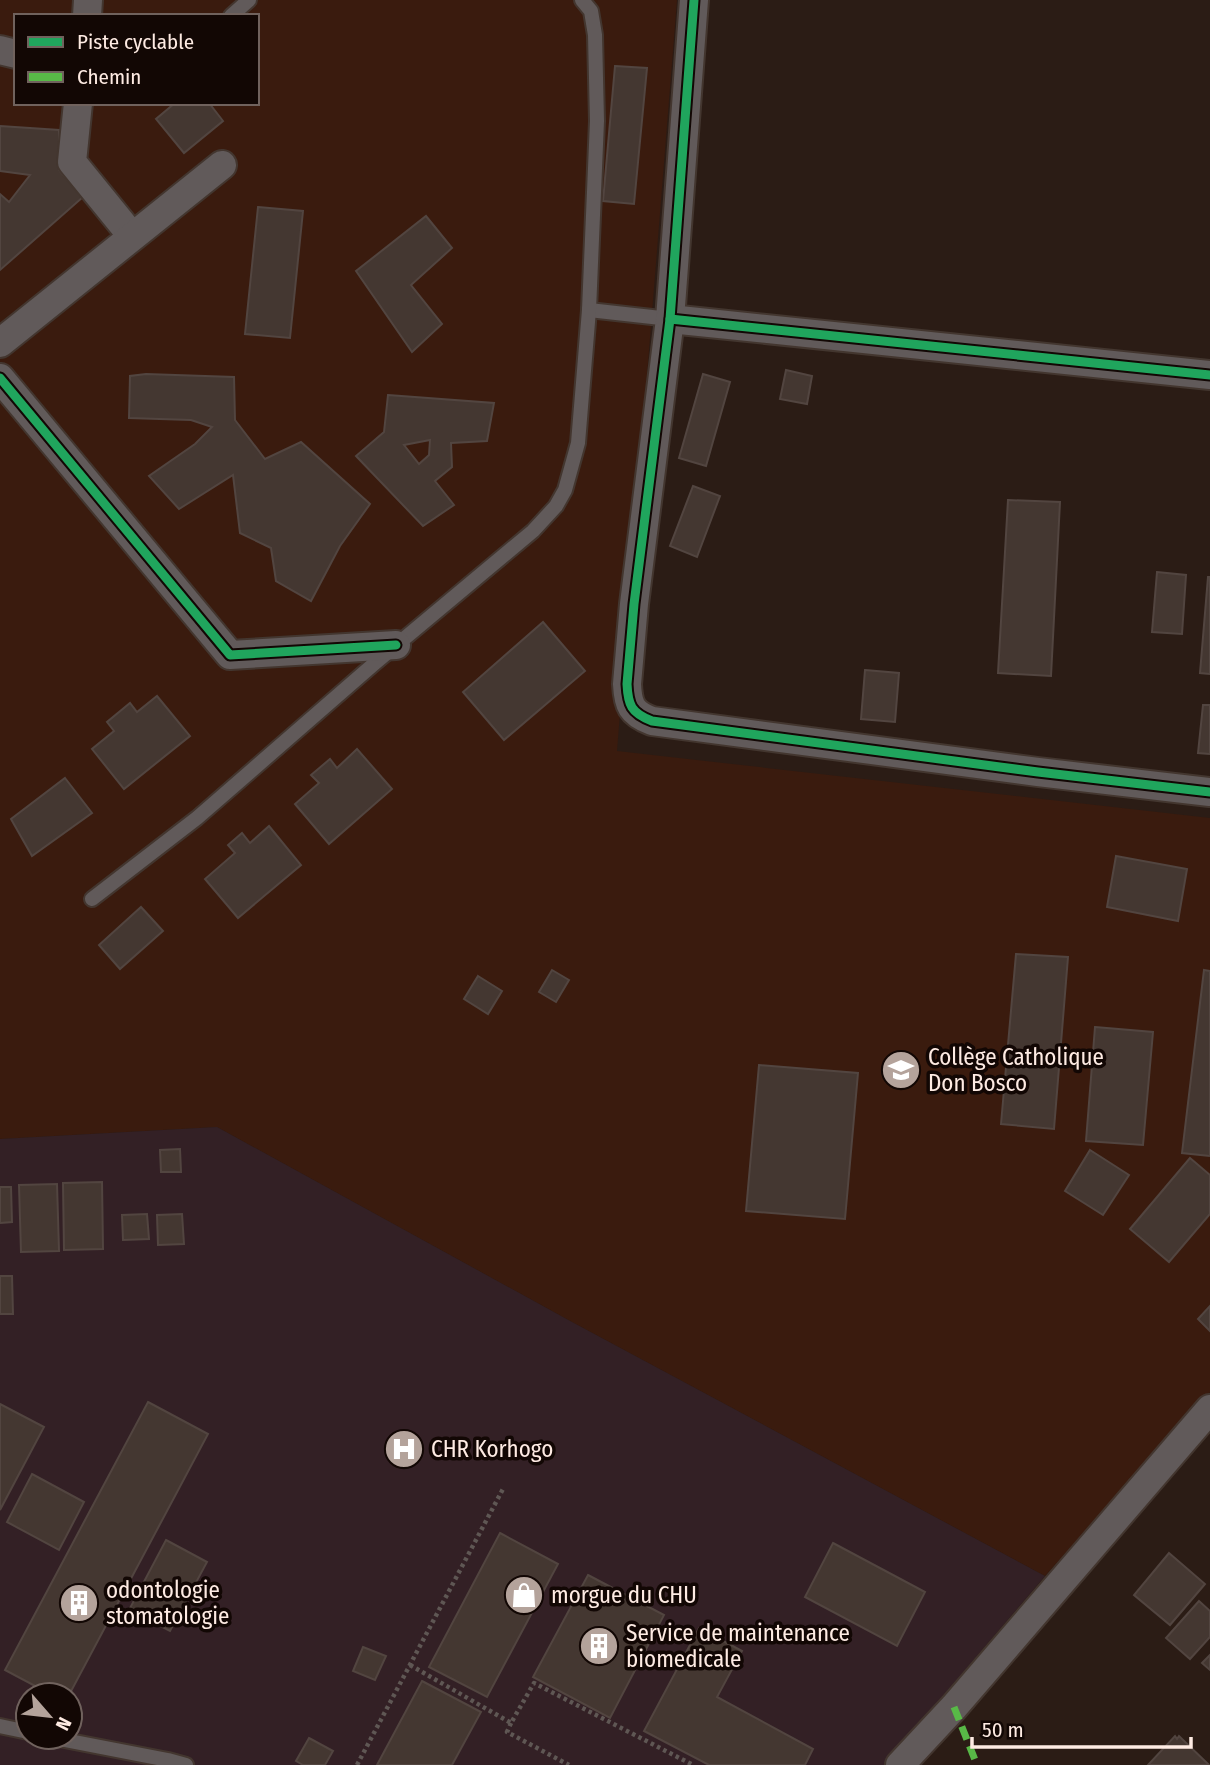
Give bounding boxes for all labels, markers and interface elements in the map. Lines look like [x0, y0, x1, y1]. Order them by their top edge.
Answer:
legend [14, 14, 259, 105]
text: Piste cyclable [77, 29, 194, 55]
text: Chemin [77, 64, 141, 90]
place label: Collège Catholique Don Bosco [928, 1043, 1104, 1097]
school or university icon: Collège Catholique Don Bosco [880, 1049, 922, 1091]
hospital icon: CHR Korhogo [383, 1428, 425, 1470]
place label: CHR Korhogo [431, 1435, 553, 1463]
shop icon: morgue du CHU [503, 1574, 545, 1616]
place label: odontologie stomatologie [106, 1576, 229, 1630]
place label: morgue du CHU [551, 1581, 697, 1609]
building icon: odontologie stomatologie [58, 1582, 100, 1624]
place label: Service de maintenance biomedicale [626, 1619, 850, 1673]
building icon: Service de maintenance biomedicale [578, 1625, 620, 1667]
north arrow [14, 1681, 84, 1751]
scale bar [972, 1706, 1191, 1750]
text: N [51, 1713, 76, 1734]
text: 50 m [982, 1717, 1024, 1743]

